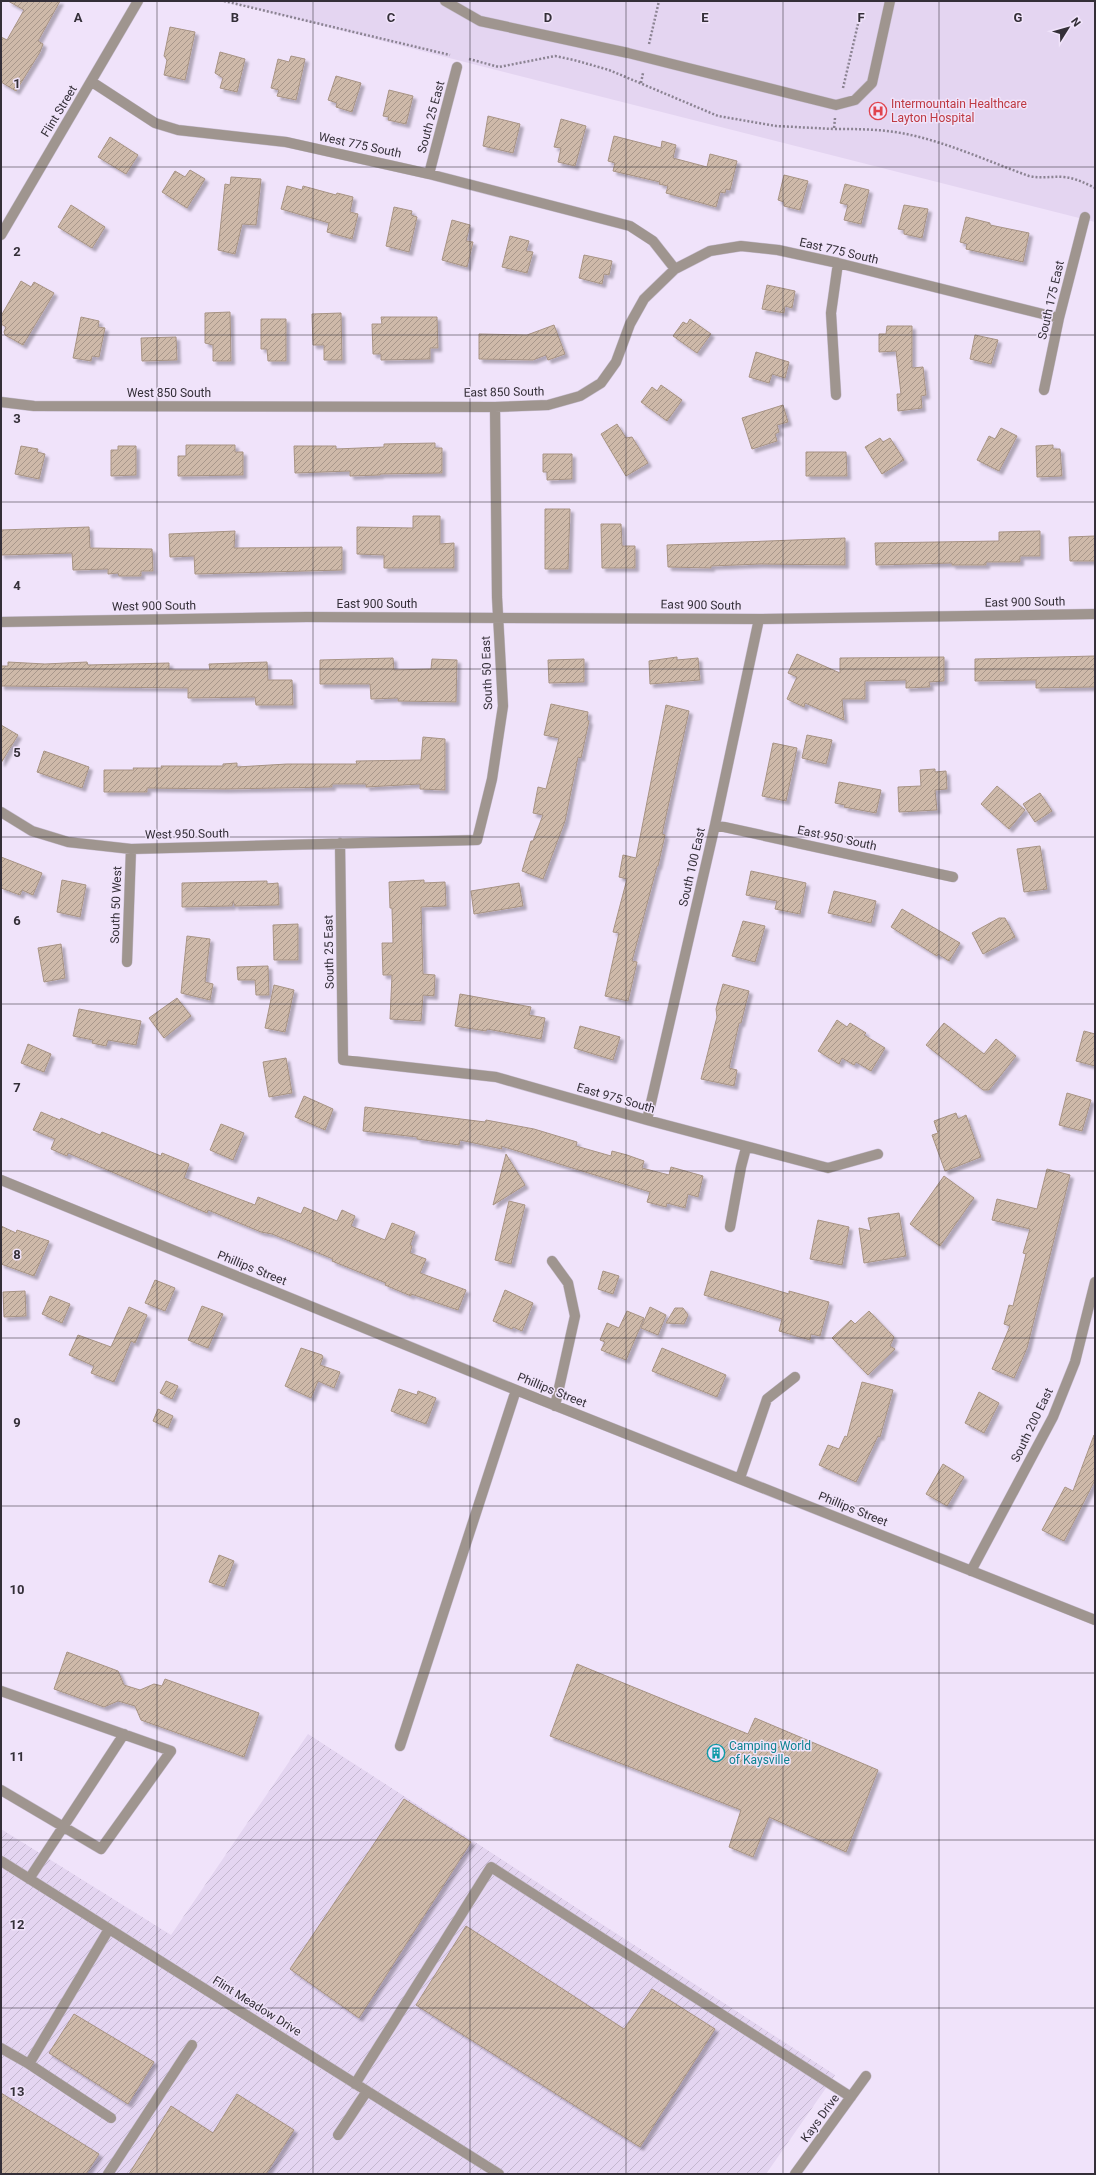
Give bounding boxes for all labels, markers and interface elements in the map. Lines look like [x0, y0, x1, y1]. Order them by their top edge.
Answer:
north arrow [1048, 8, 1088, 48]
text: A [74, 10, 83, 25]
text: B [231, 10, 239, 25]
text: C [387, 10, 396, 25]
text: D [544, 10, 552, 25]
text: E [701, 10, 709, 25]
text: F [857, 10, 865, 25]
text: G [1014, 10, 1023, 25]
text: N [1068, 15, 1083, 29]
text: 1 [13, 76, 21, 91]
street label: South 25 East [415, 79, 447, 155]
street label: Flint Street [38, 83, 80, 139]
place label: Intermountain Healthcare Layton Hospital [891, 97, 1027, 125]
hospital icon: Intermountain Healthcare Layton Hospital [868, 101, 888, 121]
street label: West 775 South [317, 129, 403, 161]
street label: East 775 South [798, 235, 880, 267]
text: 2 [13, 244, 21, 259]
street label: South 175 East [1035, 259, 1067, 341]
street label: East 850 South [463, 384, 545, 400]
street label: West 850 South [127, 386, 211, 400]
text: 3 [13, 411, 21, 426]
text: 4 [13, 578, 21, 593]
street label: East 900 South [984, 594, 1066, 610]
street label: East 900 South [337, 597, 417, 611]
street label: East 900 South [660, 597, 742, 613]
street label: West 900 South [112, 598, 196, 614]
street label: South 50 East [479, 636, 495, 710]
text: 5 [13, 745, 21, 760]
street label: East 950 South [796, 823, 878, 853]
street label: West 950 South [145, 826, 229, 842]
street label: South 100 East [676, 826, 708, 908]
street label: South 50 West [108, 866, 124, 944]
text: 6 [13, 913, 21, 928]
street label: South 25 East [321, 915, 337, 989]
text: 7 [13, 1080, 21, 1095]
street label: East 975 South [575, 1080, 657, 1116]
text: 8 [13, 1247, 21, 1262]
street label: Phillips Street [215, 1248, 289, 1288]
street label: Phillips Street [515, 1370, 589, 1410]
street label: South 200 East [1008, 1386, 1056, 1464]
text: 9 [13, 1415, 21, 1430]
street label: Phillips Street [816, 1489, 890, 1529]
text: 10 [10, 1582, 24, 1597]
place label: Camping World of Kaysville [729, 1739, 811, 1767]
building icon: Camping World of Kaysville [706, 1743, 726, 1763]
text: 11 [10, 1749, 24, 1764]
text: 12 [10, 1917, 24, 1932]
street label: Flint Meadow Drive [210, 1973, 304, 2039]
text: 13 [10, 2084, 24, 2099]
street label: Kays Drive [798, 2091, 842, 2145]

